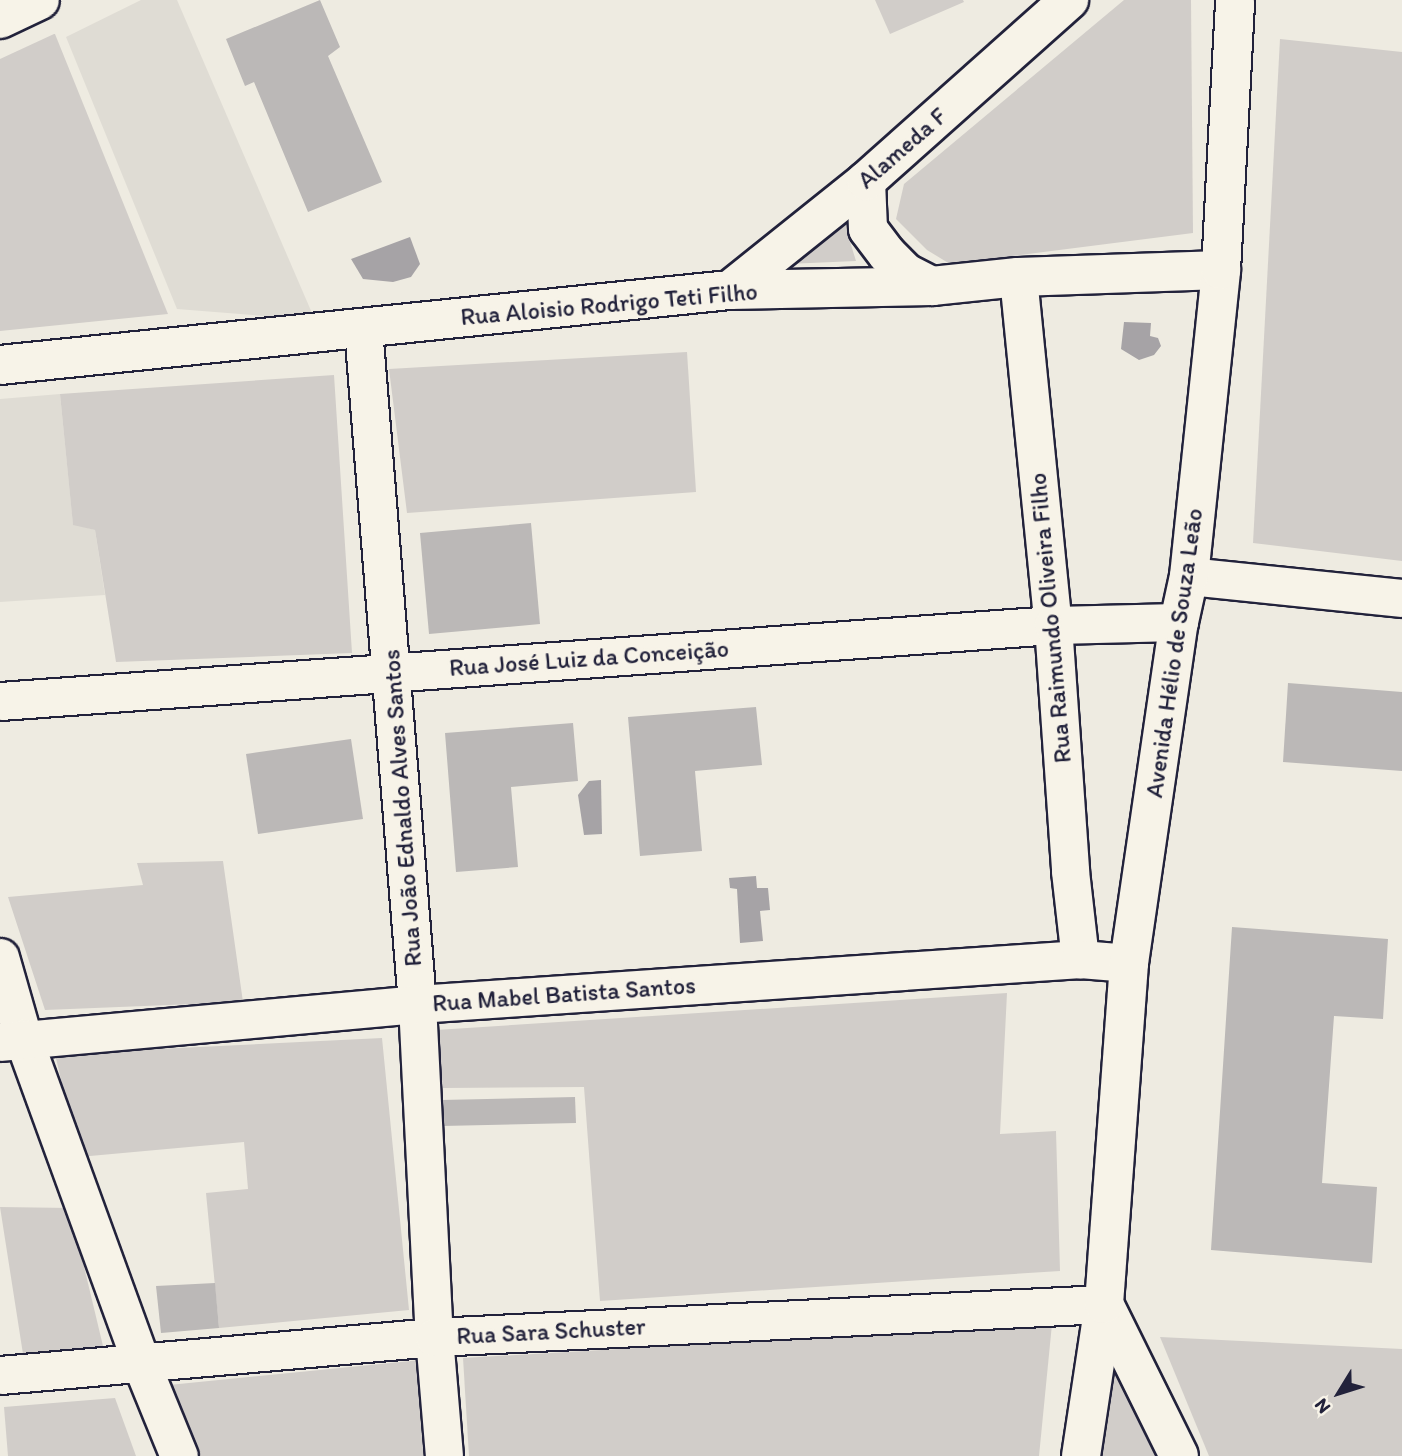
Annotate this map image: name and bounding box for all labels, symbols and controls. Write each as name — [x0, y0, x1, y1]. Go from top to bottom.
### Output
street label: Alameda F — [852, 102, 952, 194]
street label: Rua Aloisio Rodrigo Teti Filho — [459, 277, 759, 331]
street label: Rua Raimundo Oliveira Filho — [1023, 472, 1077, 764]
street label: Avenida Hélio de Souza Leão — [1139, 506, 1209, 800]
street label: Rua José Luiz da Conceição — [448, 634, 730, 682]
street label: Rua João Ednaldo Alves Santos — [376, 647, 428, 969]
street label: Rua Mabel Batista Santos — [431, 970, 697, 1018]
street label: Rua Sara Schuster — [456, 1312, 646, 1350]
north arrow — [1304, 1358, 1374, 1428]
text: N — [1309, 1394, 1335, 1418]

